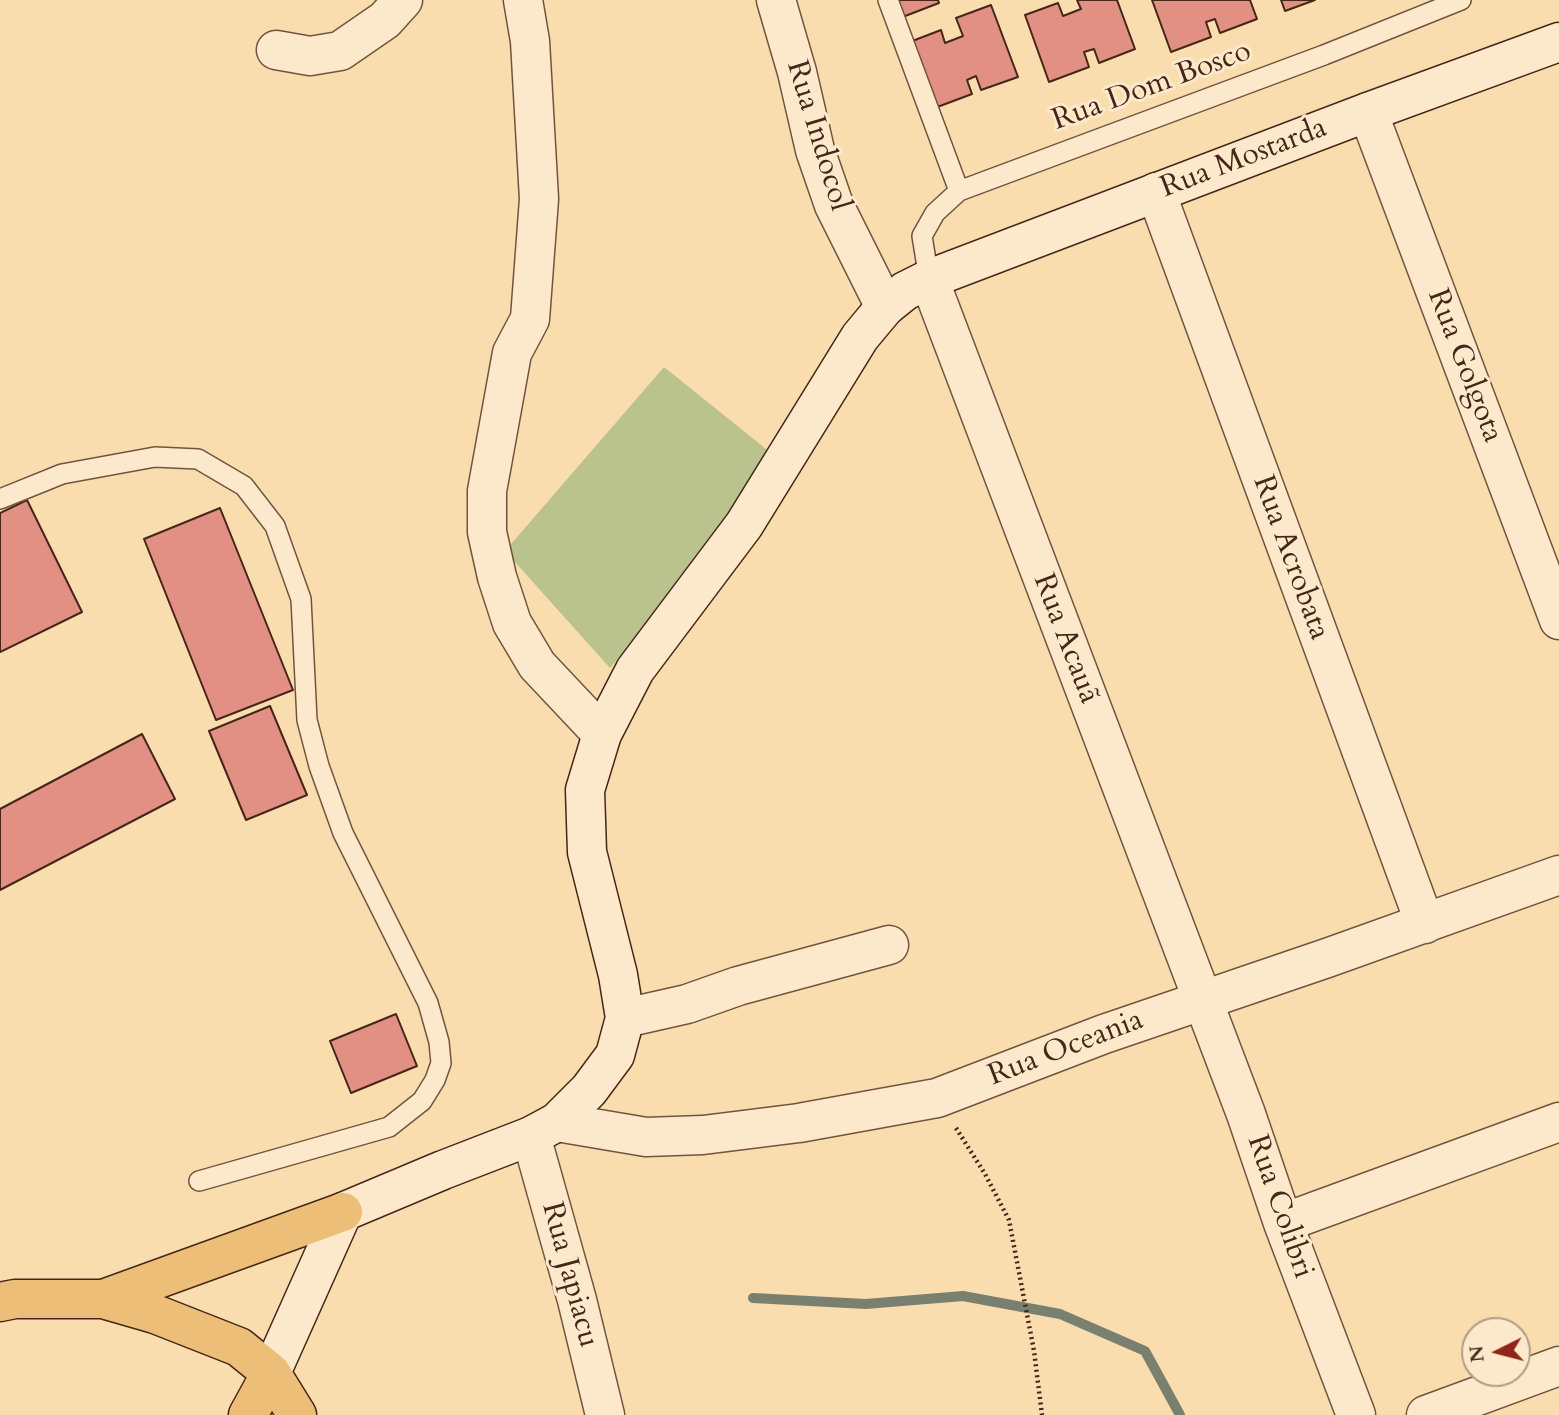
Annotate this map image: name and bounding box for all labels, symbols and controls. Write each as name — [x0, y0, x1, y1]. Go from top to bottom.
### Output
street label: Rua Dom Bosco — [1048, 34, 1256, 140]
street label: Rua Indocol — [777, 56, 857, 216]
street label: Rua Mostarda — [1156, 111, 1332, 207]
street label: Rua Golgota — [1418, 284, 1510, 448]
street label: Rua Acrobata — [1244, 471, 1336, 645]
street label: Rua Acauã — [1024, 569, 1106, 709]
street label: Rua Oceania — [983, 1003, 1149, 1095]
street label: Rua Colibri — [1238, 1131, 1320, 1283]
street label: Rua Japiacu — [532, 1198, 606, 1352]
north arrow — [1461, 1317, 1531, 1387]
text: N — [1463, 1344, 1491, 1364]

